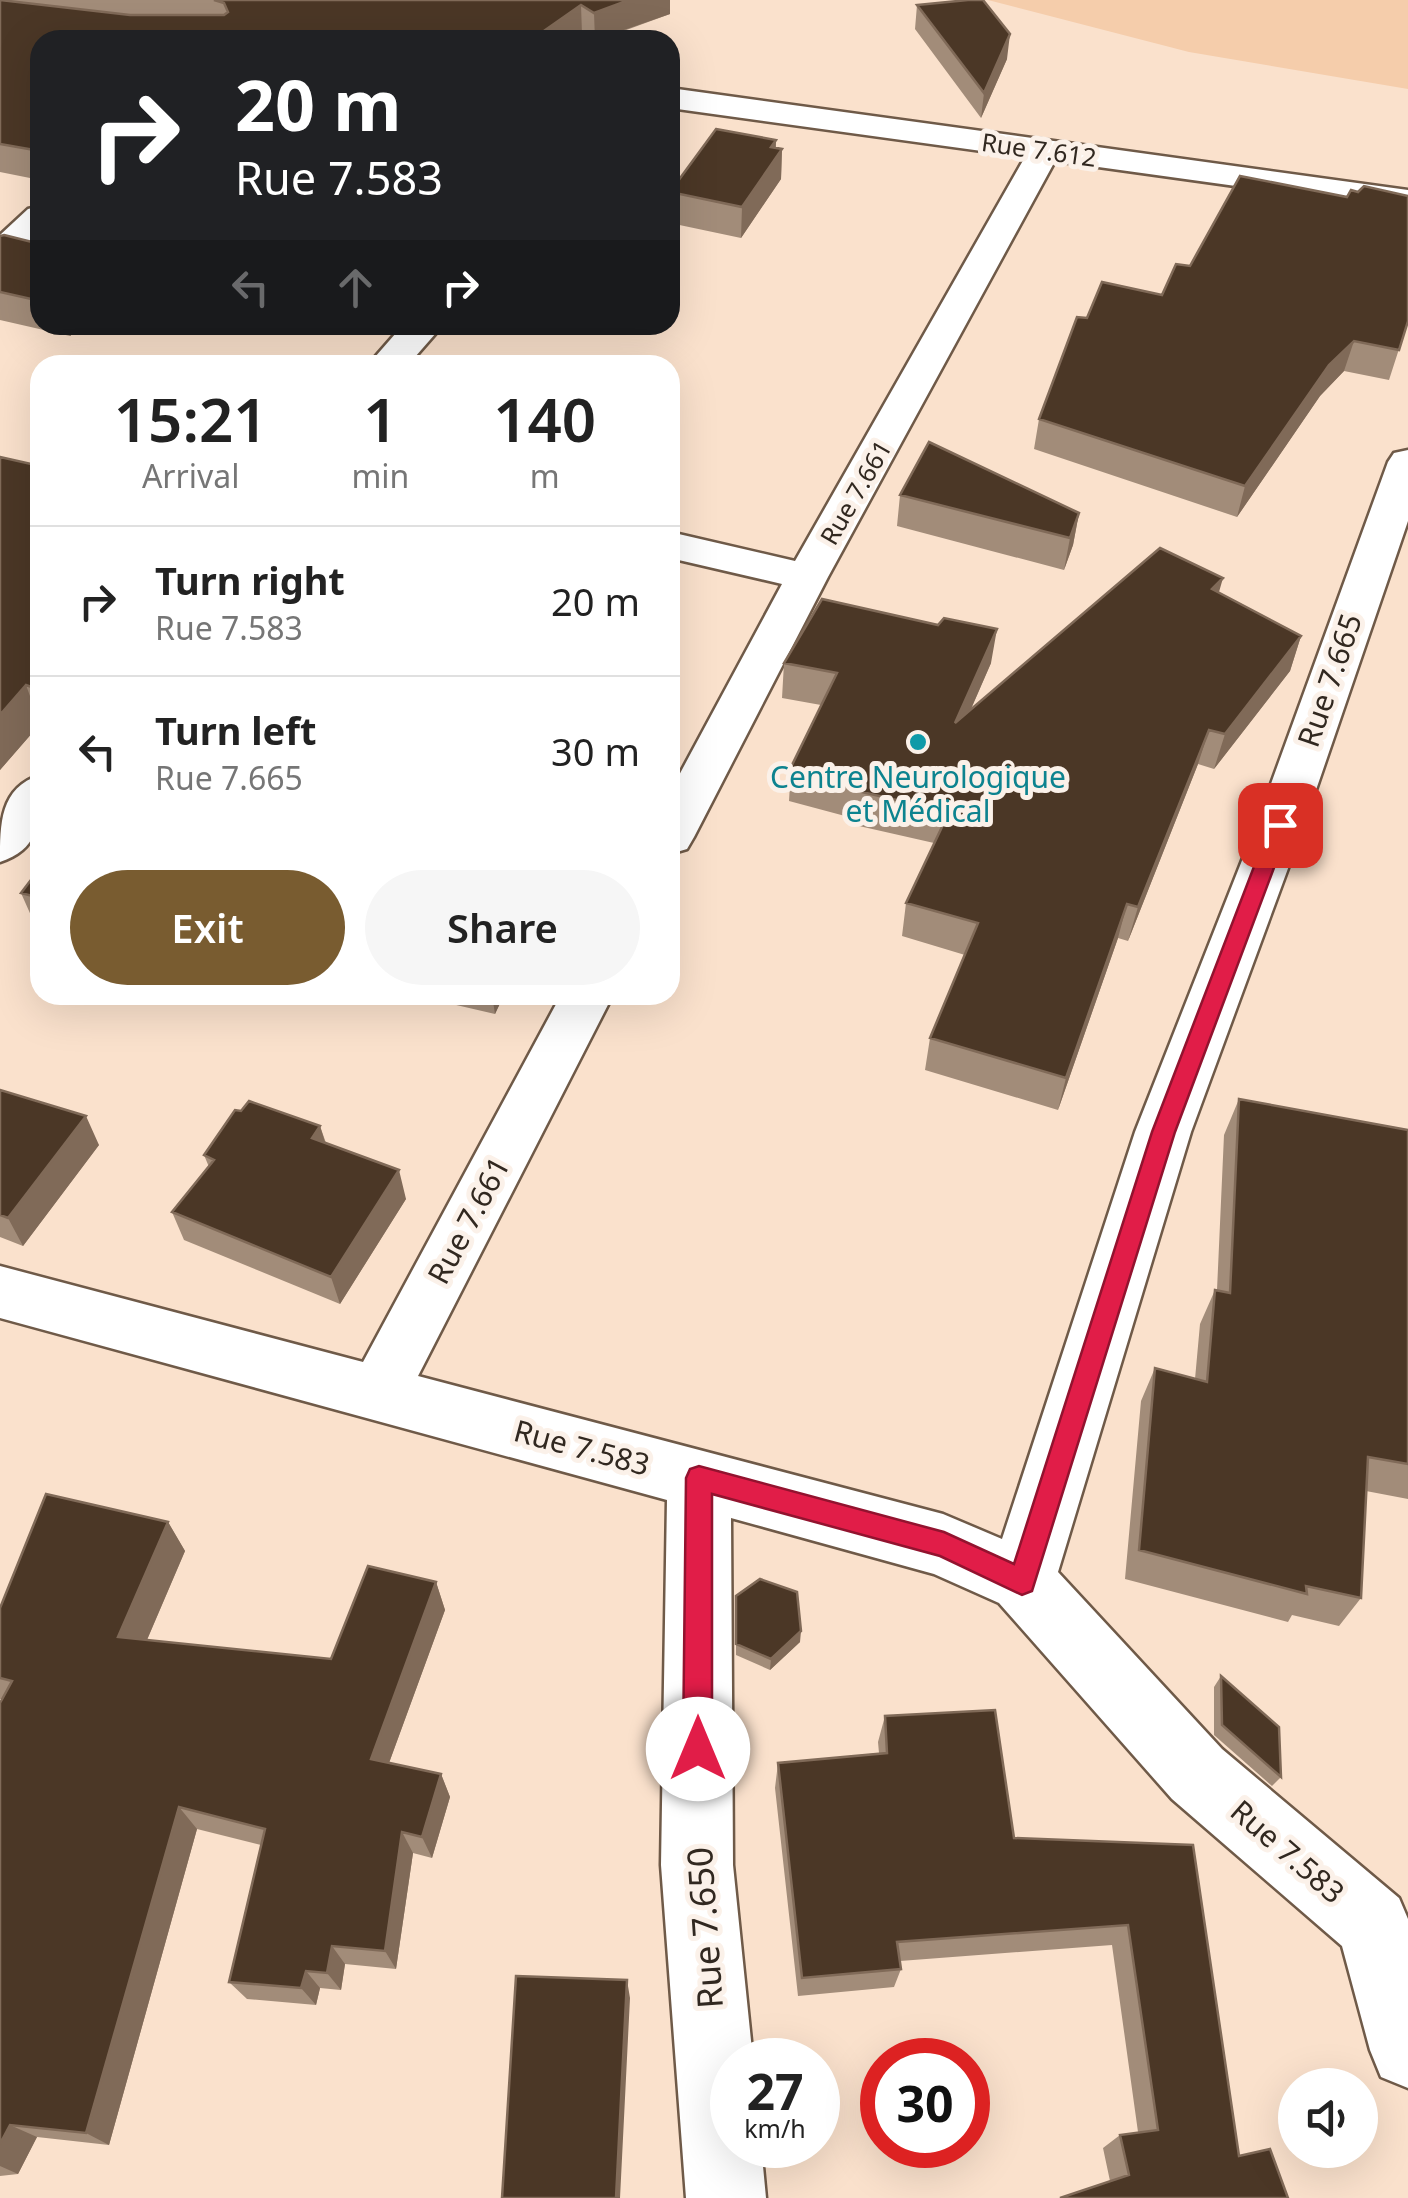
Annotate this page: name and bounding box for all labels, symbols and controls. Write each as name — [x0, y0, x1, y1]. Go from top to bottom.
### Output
text: 20 m — [235, 56, 402, 152]
icon: right — [70, 70, 200, 200]
street label: Rue 7.612 — [979, 124, 1099, 174]
text: Rue 7.583 — [235, 147, 443, 208]
icon: left — [223, 260, 278, 315]
icon: ahead — [328, 260, 383, 315]
icon: right — [433, 260, 488, 315]
text: 15:21 — [114, 378, 268, 460]
text: 1 — [363, 378, 398, 460]
text: 140 — [493, 378, 596, 460]
street label: Rue 7.661 — [811, 433, 899, 551]
text: Arrival — [142, 454, 240, 497]
text: min — [351, 454, 409, 497]
text: m — [530, 454, 560, 497]
text: Turn right — [155, 554, 345, 606]
icon: right — [70, 574, 125, 629]
text: 20 m — [551, 575, 640, 627]
text: Rue 7.583 — [155, 606, 303, 649]
street label: Rue 7.665 — [1287, 608, 1371, 752]
text: Turn left — [155, 704, 317, 756]
icon: left — [70, 724, 125, 779]
text: 30 m — [551, 725, 640, 777]
marker: Centre Neurologique et Médical — [907, 731, 929, 753]
text: Rue 7.665 — [155, 756, 303, 799]
place label: Centre Neurologique et Médical — [770, 756, 1066, 831]
pin — [1238, 783, 1323, 868]
icon: arrive — [1253, 798, 1308, 853]
button: Exit — [70, 870, 345, 985]
button: Share — [365, 870, 640, 985]
street label: Rue 7.661 — [417, 1149, 519, 1291]
street label: Rue 7.583 — [510, 1409, 654, 1485]
position arrow — [646, 1697, 750, 1801]
street label: Rue 7.583 — [1222, 1790, 1354, 1912]
street label: Rue 7.650 — [675, 1846, 733, 2010]
speed limit sign: 30 — [860, 2038, 990, 2168]
text: 27 — [746, 2057, 804, 2125]
map controls — [1278, 2068, 1378, 2168]
button: sound — [1278, 2068, 1378, 2168]
text: km/h — [744, 2111, 806, 2145]

